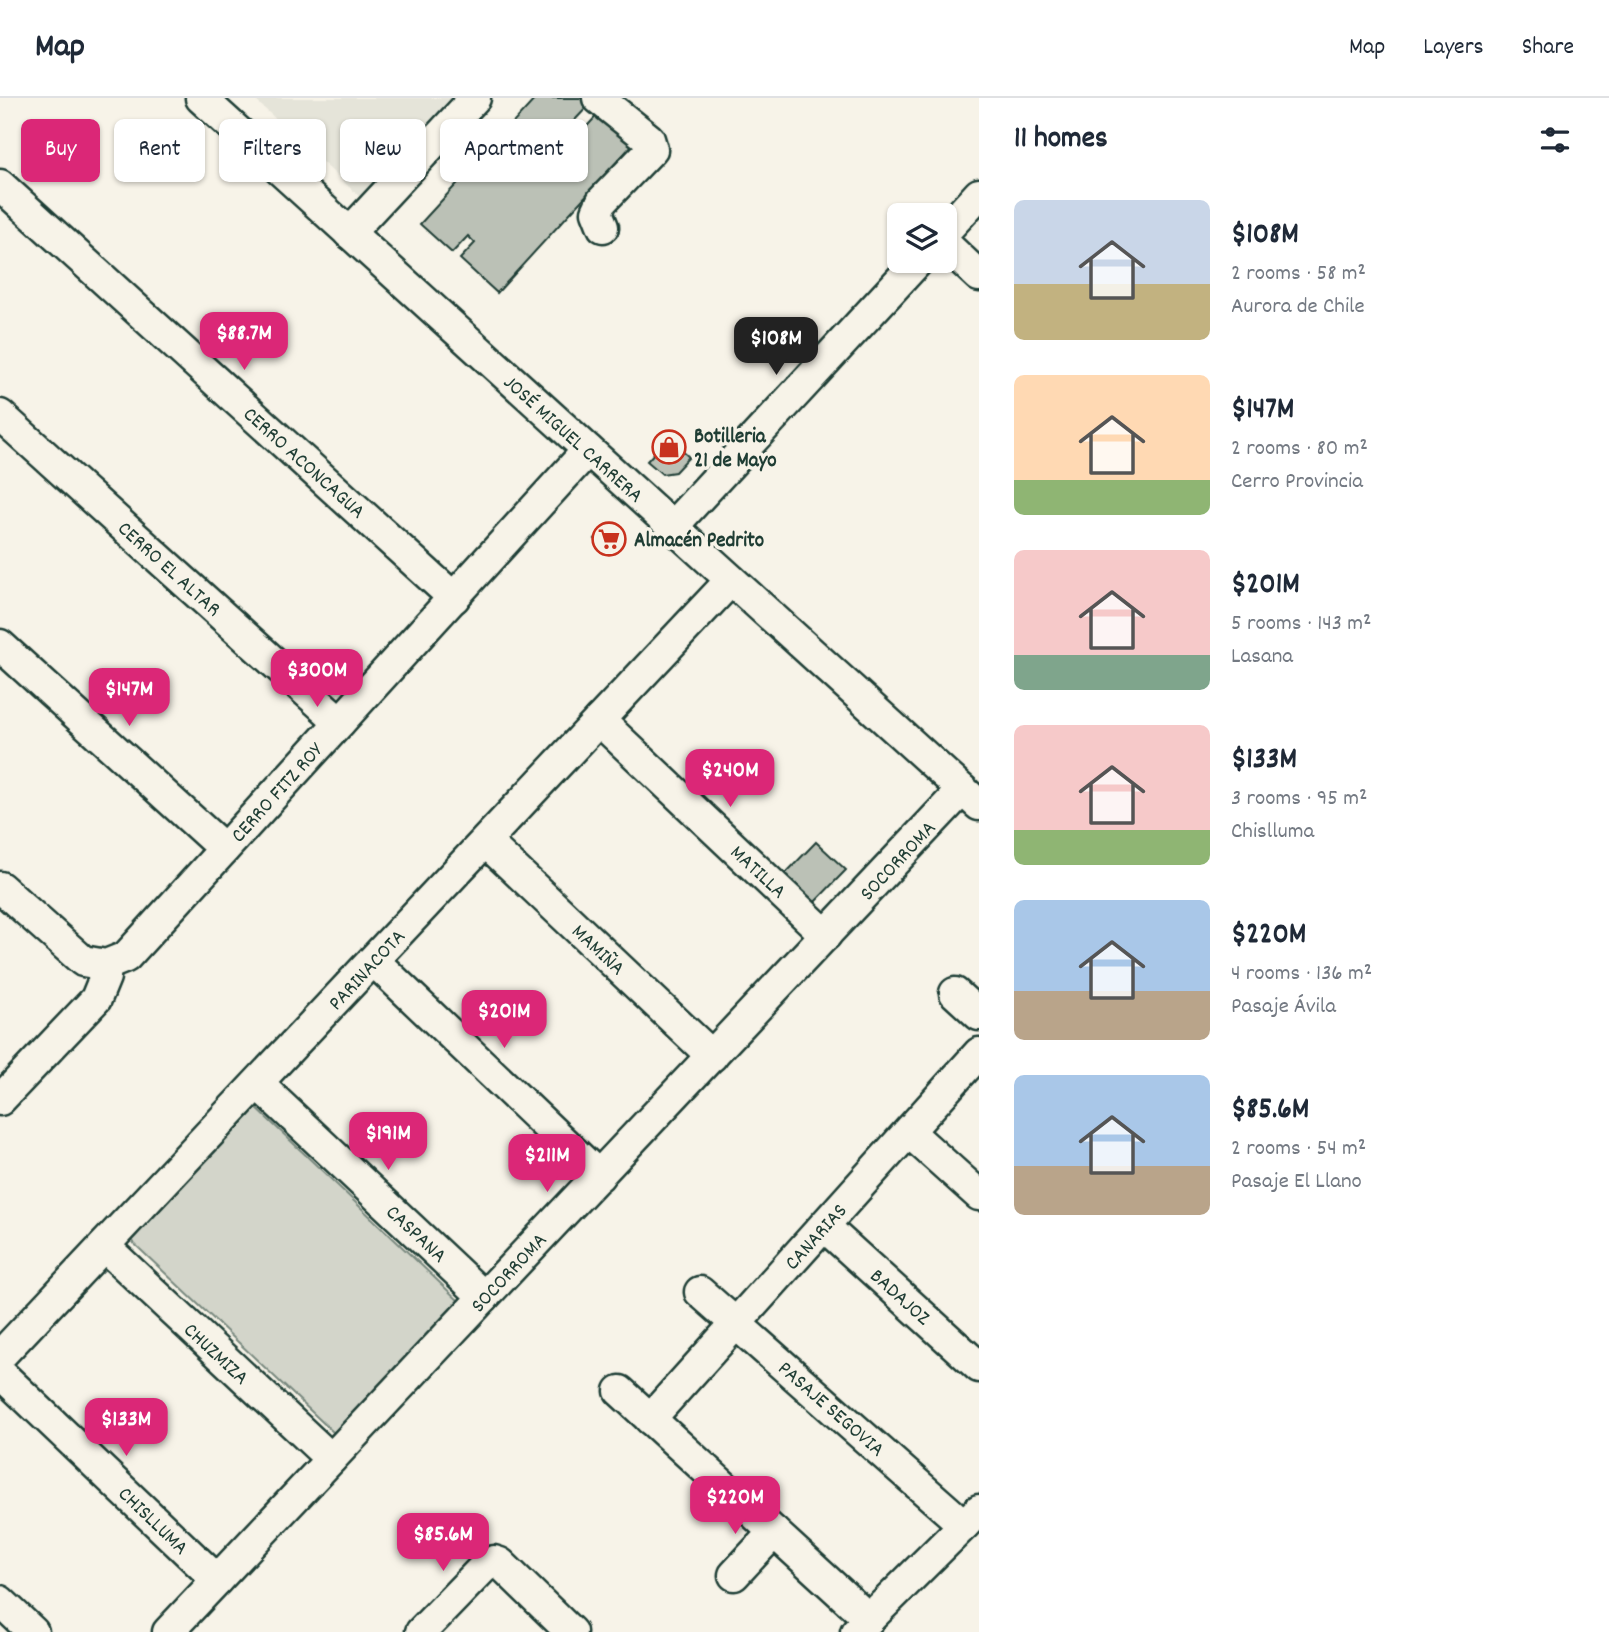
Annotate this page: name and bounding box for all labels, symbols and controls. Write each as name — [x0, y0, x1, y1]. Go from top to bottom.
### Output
text: Map — [35, 25, 85, 72]
text: Map — [1349, 31, 1385, 65]
text: Layers — [1423, 31, 1484, 65]
text: Share — [1522, 31, 1574, 65]
chip: Buy — [21, 119, 100, 182]
chip: Rent — [114, 119, 205, 182]
chip: Filters — [219, 119, 326, 182]
chip: New — [340, 119, 426, 182]
chip: Apartment — [440, 119, 588, 182]
text: 11 homes — [1014, 119, 1108, 162]
icon: filters — [1536, 121, 1574, 159]
map controls — [887, 203, 957, 273]
button: layers — [887, 203, 957, 273]
text: $108M — [1231, 215, 1299, 258]
icon: home — [1070, 228, 1154, 312]
text: 2 rooms · 58 m² — [1231, 258, 1366, 291]
text: Aurora de Chile — [1231, 291, 1365, 324]
pin: $88.7M — [187, 313, 301, 372]
pin: $108M — [727, 317, 825, 377]
text: $88.7M — [216, 318, 272, 351]
text: $108M — [750, 323, 802, 356]
street label: JOSÉ MIGUEL CARRERA — [495, 369, 649, 511]
text: $147M — [1231, 390, 1294, 433]
street label: CERRO ACONCAGUA — [235, 401, 371, 527]
icon: home — [1070, 403, 1154, 487]
place label: Botilleria 21 de Mayo — [694, 423, 777, 477]
shop icon: Botilleria 21 de Mayo — [650, 428, 688, 466]
text: 2 rooms · 80 m² — [1231, 433, 1368, 466]
text: Cerro Provincia — [1231, 466, 1363, 499]
street label: CERRO EL ALTAR — [110, 515, 226, 625]
supermarket icon: Almacén Pedrito — [590, 520, 628, 558]
place label: Almacén Pedrito — [634, 527, 764, 557]
text: $201M — [1231, 565, 1300, 608]
icon: home — [1070, 578, 1154, 662]
text: 5 rooms · 143 m² — [1231, 608, 1371, 641]
text: Lasana — [1231, 641, 1293, 674]
pin: $300M — [268, 650, 366, 709]
text: $300M — [287, 655, 347, 688]
pin: $147M — [80, 668, 178, 728]
text: $147M — [105, 674, 153, 707]
street label: CERRO FITZ ROY — [225, 736, 332, 851]
text: $133M — [1231, 740, 1297, 783]
pin: $240M — [681, 750, 779, 809]
icon: home — [1070, 753, 1154, 837]
text: $240M — [701, 755, 759, 788]
text: 3 rooms · 95 m² — [1231, 783, 1367, 816]
street label: SOCORROMA — [854, 815, 944, 909]
text: Chislluma — [1231, 816, 1314, 849]
street label: MATILLA — [722, 839, 792, 907]
text: $220M — [1231, 915, 1306, 958]
street label: MAMIÑA — [563, 918, 631, 984]
street label: PARINACOTA — [322, 924, 414, 1019]
icon: home — [1070, 928, 1154, 1012]
text: 4 rooms · 136 m² — [1231, 958, 1372, 991]
pin: $201M — [455, 990, 553, 1050]
text: Pasaje Ávila — [1231, 991, 1336, 1024]
text: $201M — [478, 996, 530, 1029]
text: $85.6M — [1231, 1090, 1309, 1133]
icon: home — [1070, 1103, 1154, 1187]
pin: $191M — [339, 1112, 437, 1172]
text: $191M — [365, 1118, 411, 1151]
text: 2 rooms · 54 m² — [1231, 1133, 1366, 1166]
pin: $211M — [498, 1134, 596, 1194]
text: $211M — [524, 1140, 570, 1173]
text: Pasaje El Llano — [1231, 1166, 1362, 1199]
street label: CANARIAS — [779, 1198, 856, 1278]
street label: CASPANA — [378, 1199, 452, 1271]
street label: SOCORROMA — [465, 1227, 555, 1321]
street label: BADAJOZ — [862, 1263, 937, 1334]
street label: CHUZMIZA — [175, 1317, 254, 1393]
street label: PASAJE SEGOVIA — [770, 1355, 890, 1465]
pin: $133M — [77, 1398, 175, 1458]
text: $133M — [101, 1404, 151, 1437]
pin: $220M — [686, 1476, 784, 1536]
street label: CHISLLUMA — [110, 1481, 194, 1564]
text: $220M — [706, 1482, 764, 1515]
pin: $85.6M — [386, 1514, 500, 1573]
text: $85.6M — [413, 1519, 473, 1552]

